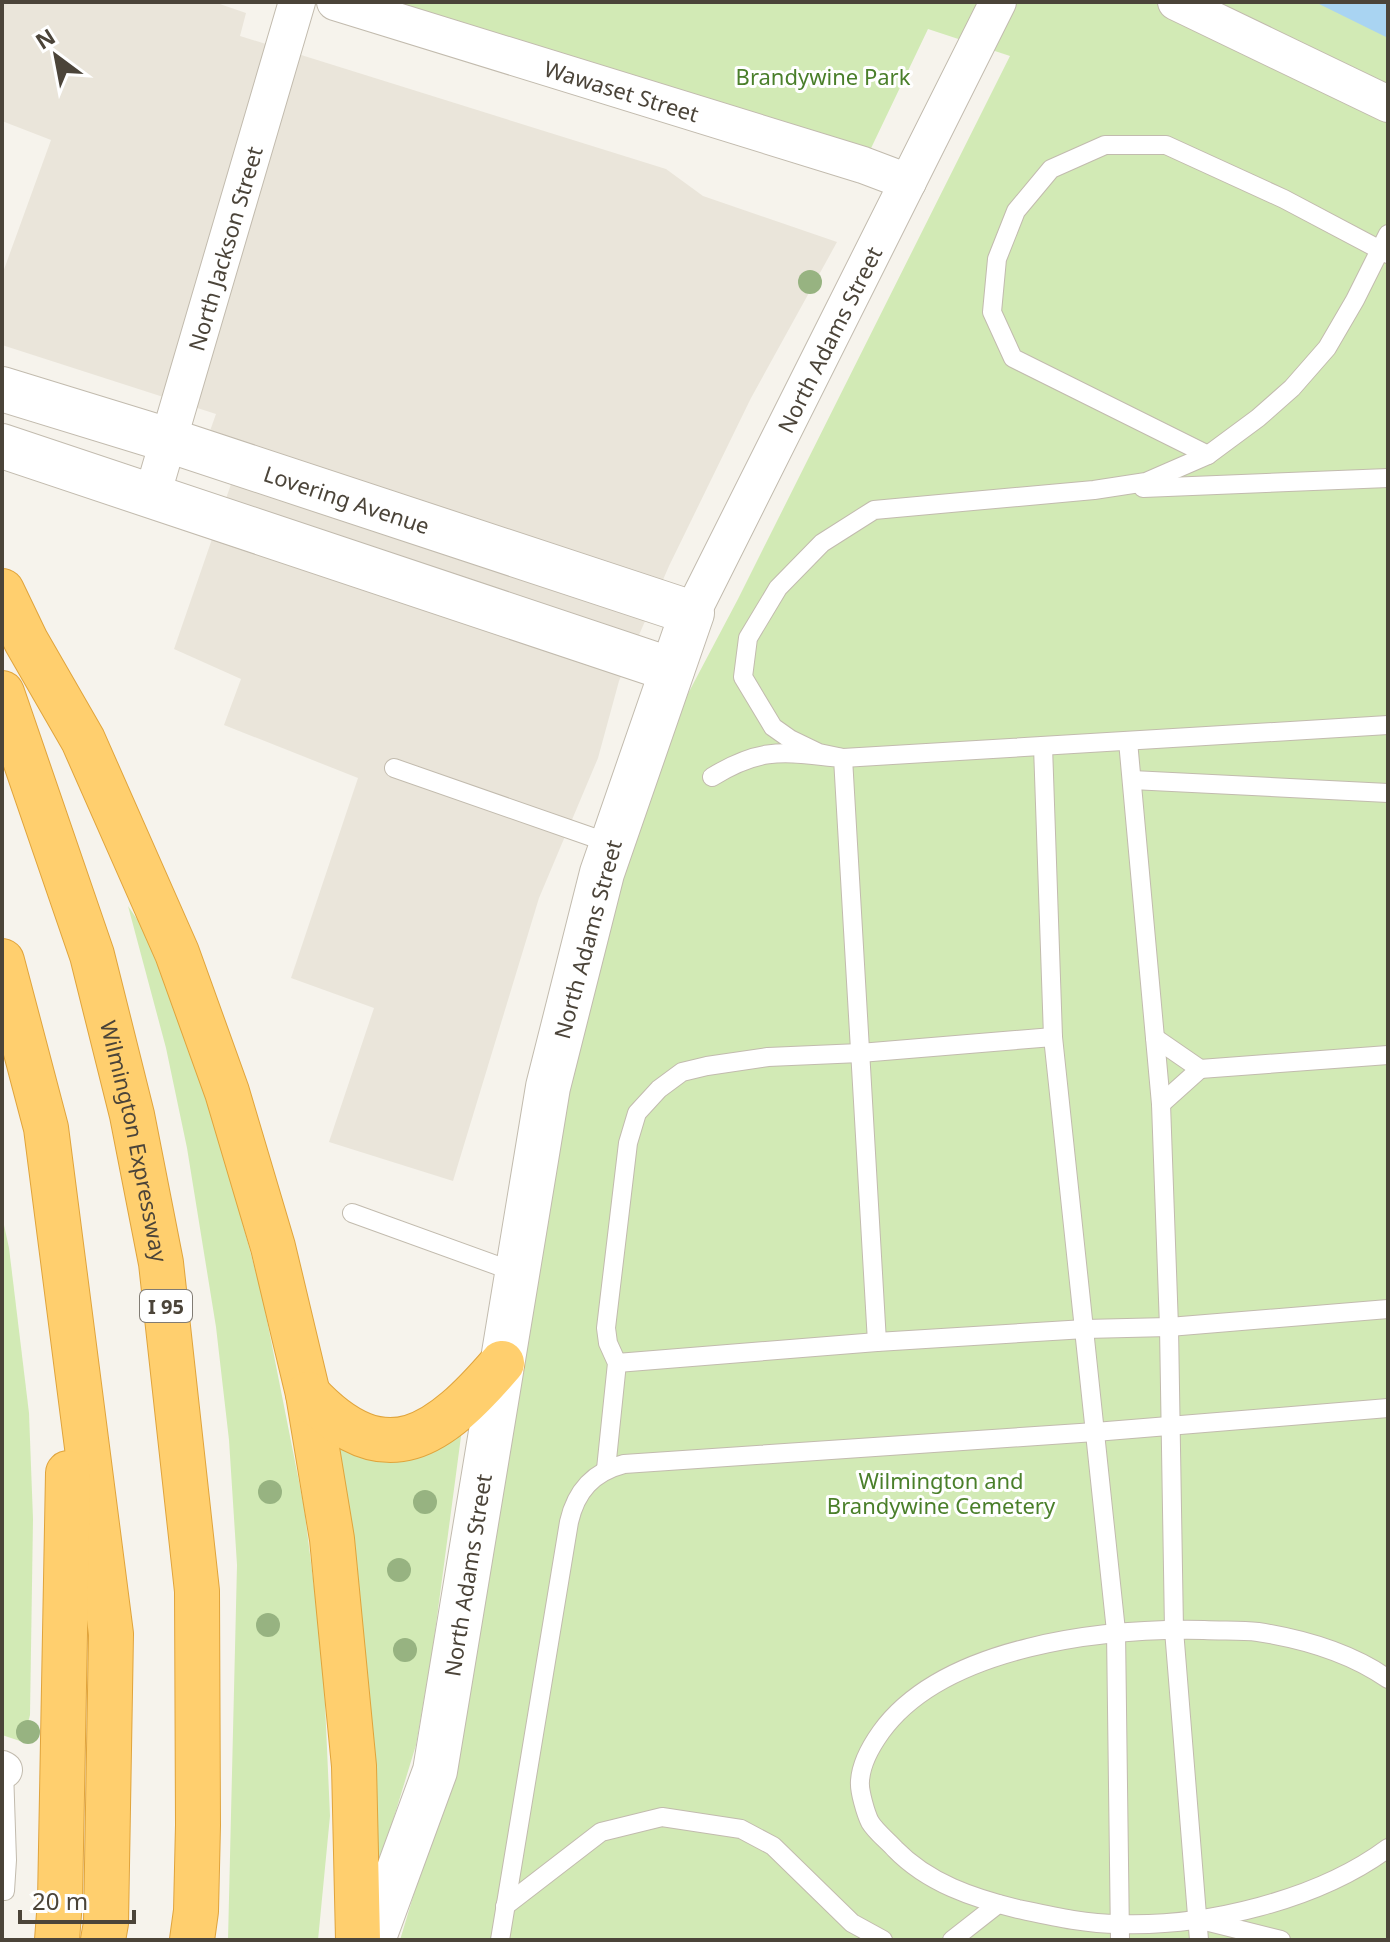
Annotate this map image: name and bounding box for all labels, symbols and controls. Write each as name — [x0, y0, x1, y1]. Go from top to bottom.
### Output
north arrow — [16, 16, 96, 96]
text: N — [29, 21, 60, 56]
street label: Wawaset Street — [541, 53, 703, 128]
park label: Brandywine Park — [736, 61, 911, 91]
street label: North Jackson Street — [180, 143, 269, 354]
street label: North Adams Street — [770, 241, 888, 438]
street label: Lovering Avenue — [260, 458, 434, 540]
street label: North Adams Street — [546, 836, 628, 1042]
street label: Wilmington Expressway — [94, 1017, 176, 1265]
road number: I 95 — [140, 1290, 192, 1322]
park label: Wilmington and Brandywine Cemetery — [827, 1465, 1056, 1520]
street label: North Adams Street — [436, 1472, 498, 1678]
scale bar — [20, 1874, 134, 1924]
text: 20 m — [32, 1884, 88, 1917]

